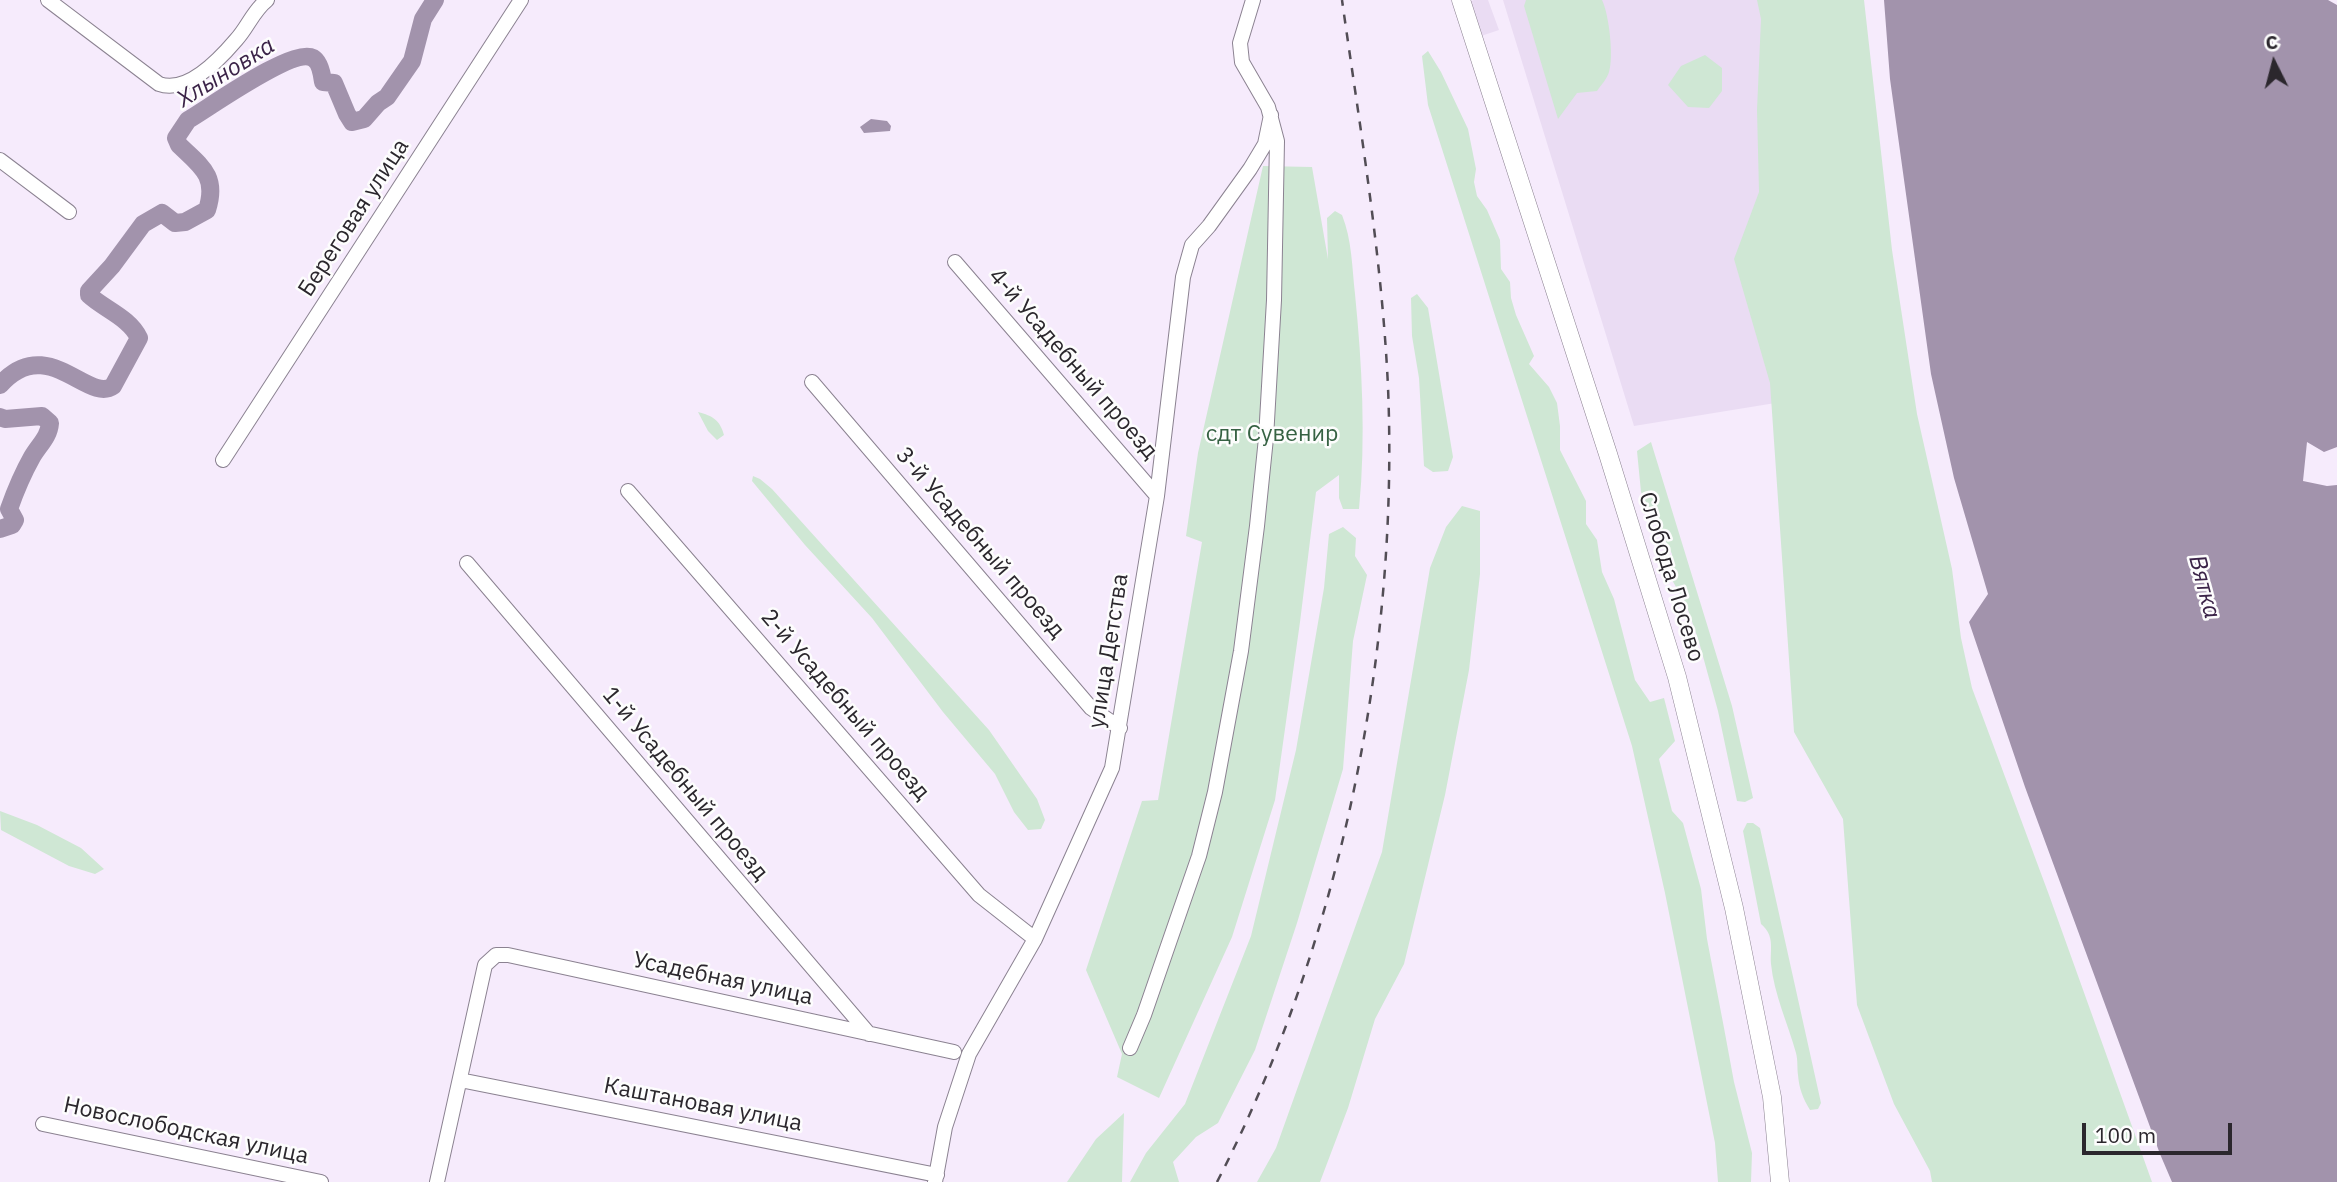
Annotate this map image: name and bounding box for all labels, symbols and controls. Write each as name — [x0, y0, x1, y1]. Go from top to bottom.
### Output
north arrow — [2239, 28, 2309, 98]
text: С — [2264, 30, 2279, 55]
water label: Хлыновка — [172, 32, 280, 114]
street label: Береговая улица — [293, 134, 415, 302]
street label: 4-й Усадебный проезд — [983, 263, 1163, 465]
park label: сдт Сувенир — [1206, 420, 1338, 448]
street label: 3-й Усадебный проезд — [890, 442, 1070, 644]
street label: Слобода Лосево — [1632, 489, 1710, 665]
water label: Вятка — [2182, 552, 2226, 622]
street label: улица Детства — [1083, 572, 1135, 730]
street label: 2-й Усадебный проезд — [755, 604, 935, 806]
street label: 1-й Усадебный проезд — [596, 682, 774, 886]
street label: Усадебная улица — [631, 946, 815, 1012]
street label: Каштановая улица — [602, 1072, 804, 1138]
street label: Новослободская улица — [61, 1092, 311, 1170]
scale bar — [2085, 1108, 2236, 1152]
text: 100 m — [2095, 1121, 2156, 1149]

